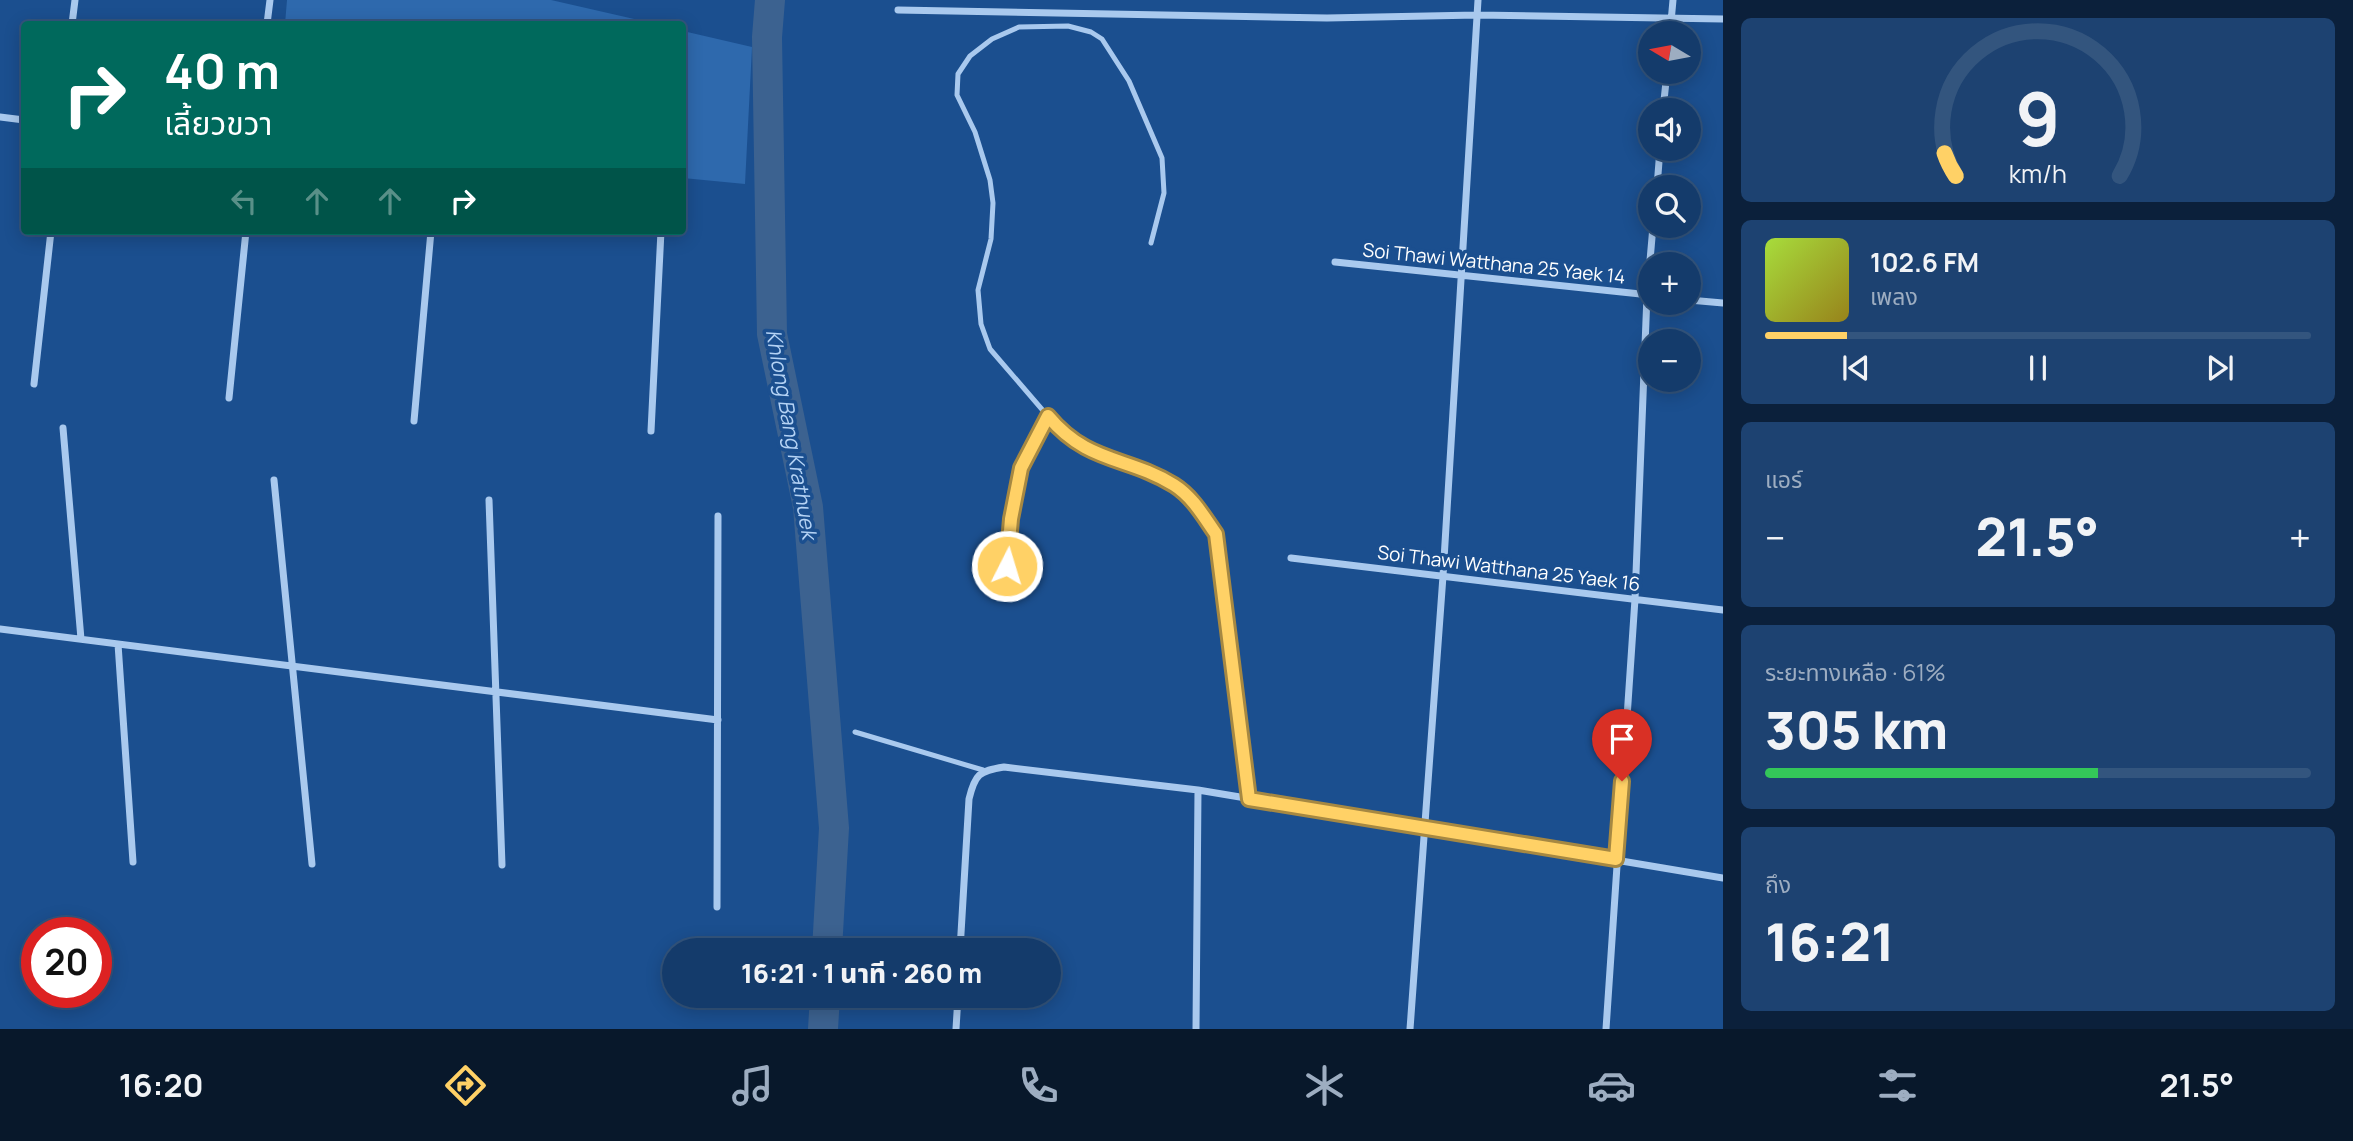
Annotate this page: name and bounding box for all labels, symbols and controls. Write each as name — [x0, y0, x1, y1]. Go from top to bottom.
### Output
north arrow — [1638, 21, 1701, 84]
map controls — [1638, 21, 1701, 392]
text: 40 m — [164, 37, 280, 104]
icon: right — [49, 49, 140, 140]
text: 9 — [2015, 68, 2061, 168]
button: sound — [1638, 98, 1701, 161]
text: เลี้ยวขวา — [164, 101, 272, 145]
text: km/h — [2009, 156, 2067, 191]
button: search — [1638, 175, 1701, 238]
icon: left — [225, 182, 263, 220]
icon: ahead — [298, 182, 336, 220]
icon: ahead — [371, 182, 409, 220]
icon: right — [444, 182, 482, 220]
street label: Soi Thawi Watthana 25 Yaek 14 — [1361, 236, 1627, 290]
text: 102.6 FM — [1870, 244, 1979, 280]
button: + — [1638, 252, 1701, 315]
text: เพลง — [1870, 280, 1918, 312]
water label: Khlong Bang Krathuek — [760, 327, 825, 544]
button: − — [1638, 329, 1701, 392]
icon: previous — [1837, 349, 1875, 387]
icon: pause — [2019, 349, 2057, 387]
icon: next — [2201, 349, 2239, 387]
text: แอร์ — [1765, 463, 1802, 495]
text: 21.5° — [1976, 501, 2099, 572]
text: − — [1765, 511, 1786, 563]
text: + — [2289, 511, 2311, 563]
position arrow — [970, 529, 1044, 603]
street label: Soi Thawi Watthana 25 Yaek 16 — [1376, 539, 1642, 597]
text: ระยะทางเหลือ · 61% — [1765, 656, 1946, 688]
text: 305 km — [1765, 694, 1948, 765]
pin — [1592, 709, 1652, 781]
icon: arrive — [1603, 720, 1641, 758]
text: ถึง — [1765, 868, 1791, 900]
text: 16:21 — [1765, 906, 1895, 977]
speed limit sign: 20 — [21, 917, 112, 1008]
text: 16:21 · 1 นาที · 260 m — [741, 955, 982, 991]
icon: directions — [441, 1061, 490, 1110]
icon: music — [728, 1061, 777, 1110]
icon: phone — [1014, 1061, 1063, 1110]
icon: climate — [1300, 1061, 1349, 1110]
icon: car — [1587, 1061, 1636, 1110]
icon: filters — [1873, 1061, 1922, 1110]
text: 16:20 — [119, 1063, 204, 1107]
text: 21.5° — [2160, 1063, 2234, 1107]

